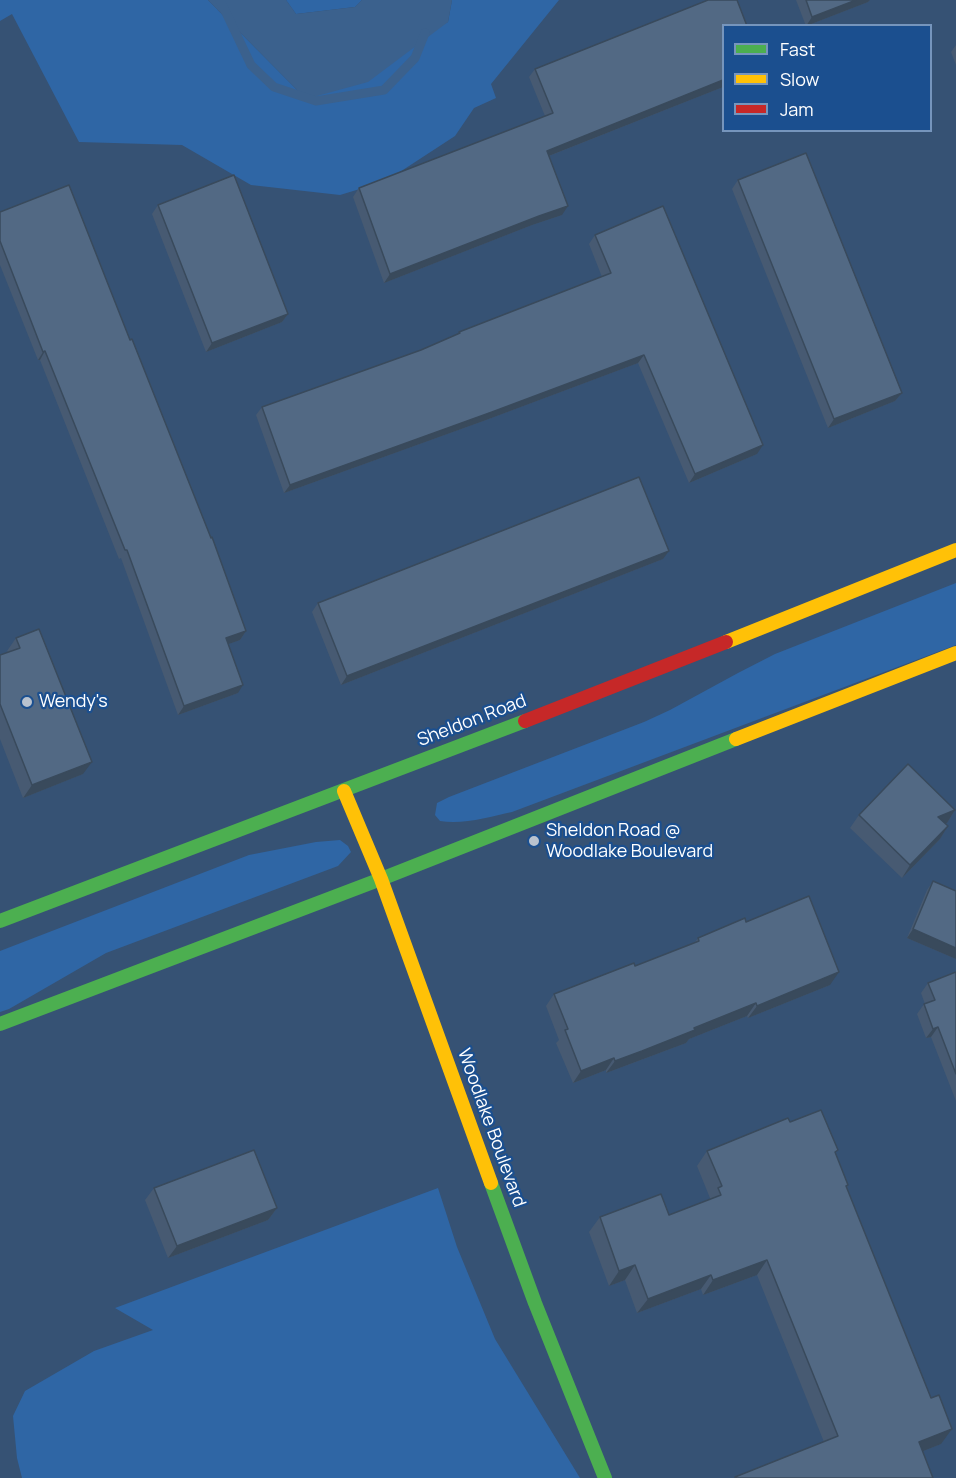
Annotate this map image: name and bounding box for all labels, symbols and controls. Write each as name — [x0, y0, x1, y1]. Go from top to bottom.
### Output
legend — [722, 24, 932, 132]
text: Fast — [780, 37, 815, 61]
text: Slow — [780, 67, 819, 91]
text: Jam — [780, 97, 814, 121]
street label: Sheldon Road — [415, 690, 529, 752]
place label: Wendy's — [39, 691, 108, 713]
marker: Wendy's — [20, 695, 34, 709]
place label: Sheldon Road @ Woodlake Boulevard — [546, 820, 713, 862]
marker: Sheldon Road @ Woodlake Boulevard — [527, 834, 541, 848]
street label: Woodlake Boulevard — [452, 1046, 530, 1210]

